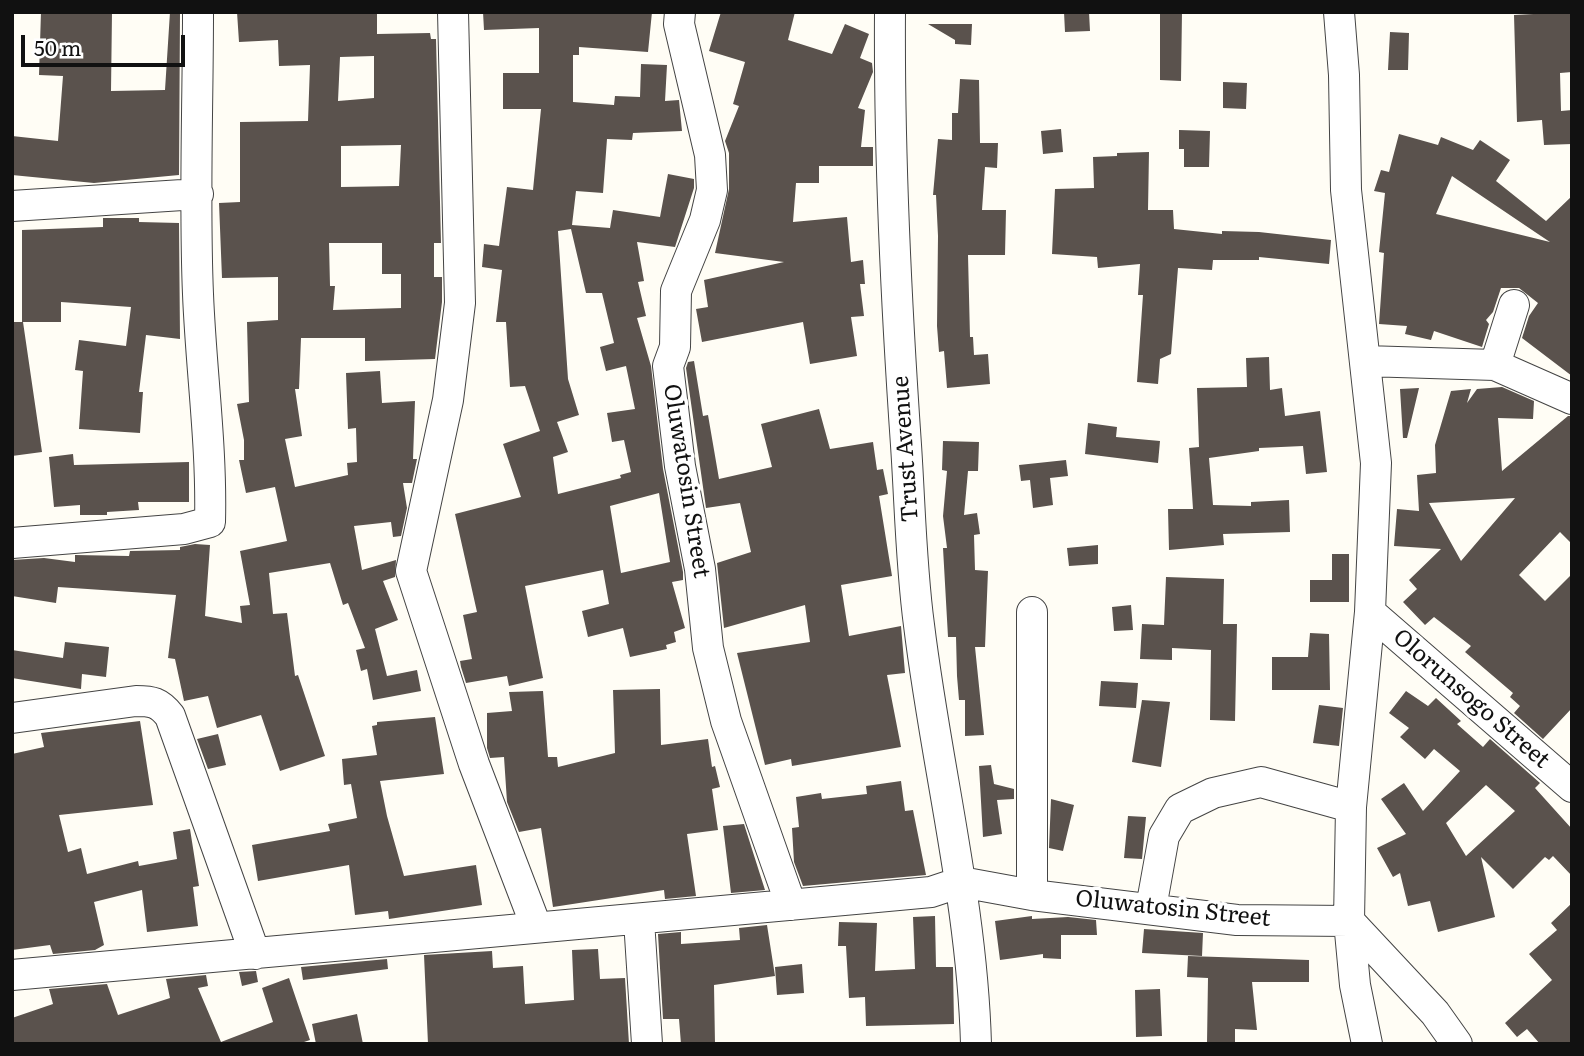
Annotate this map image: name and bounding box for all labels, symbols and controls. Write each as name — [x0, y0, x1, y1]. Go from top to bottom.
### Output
scale bar — [24, 21, 189, 65]
text: 50 m — [34, 31, 81, 62]
street label: Trust Avenue — [887, 375, 925, 523]
street label: Oluwatosin Street — [657, 382, 715, 580]
street label: Olorunsogo Street — [1387, 623, 1555, 775]
street label: Oluwatosin Street — [1074, 885, 1272, 933]

